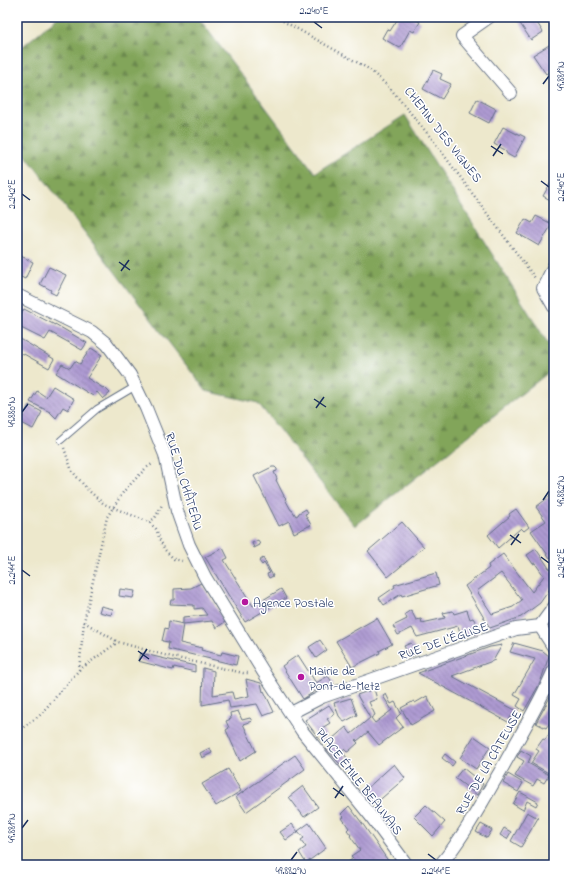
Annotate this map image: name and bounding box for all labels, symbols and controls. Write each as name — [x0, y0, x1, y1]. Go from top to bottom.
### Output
text: 2.240°E — [299, 4, 329, 19]
text: 49.881°N — [554, 61, 569, 91]
street label: CHEMIN DES VIGNES — [399, 83, 486, 187]
text: 2.240°E — [554, 172, 569, 202]
text: 2.242°E — [5, 179, 20, 209]
text: 49.880°N — [5, 397, 20, 427]
street label: RUE DU CHÂTEAU — [160, 430, 207, 533]
text: 49.882°N — [554, 475, 569, 507]
text: 2.242°E — [554, 548, 569, 578]
text: 2.244°E — [5, 556, 20, 584]
place label: Agence Postale — [253, 594, 334, 614]
marker: Agence Postale — [240, 597, 250, 607]
street label: RUE DE L'ÉGLISE — [396, 617, 491, 666]
place label: Mairie de Pont-de-Metz — [309, 662, 380, 696]
marker: Mairie de Pont-de-Metz — [296, 672, 306, 682]
street label: RUE DE LA CATEUSE — [452, 707, 527, 819]
street label: PLACE ÉMILE BEAUVAIS — [311, 724, 407, 839]
text: 49.881°N — [5, 813, 20, 843]
text: 49.882°N — [275, 864, 307, 879]
text: 2.244°E — [422, 864, 450, 879]

